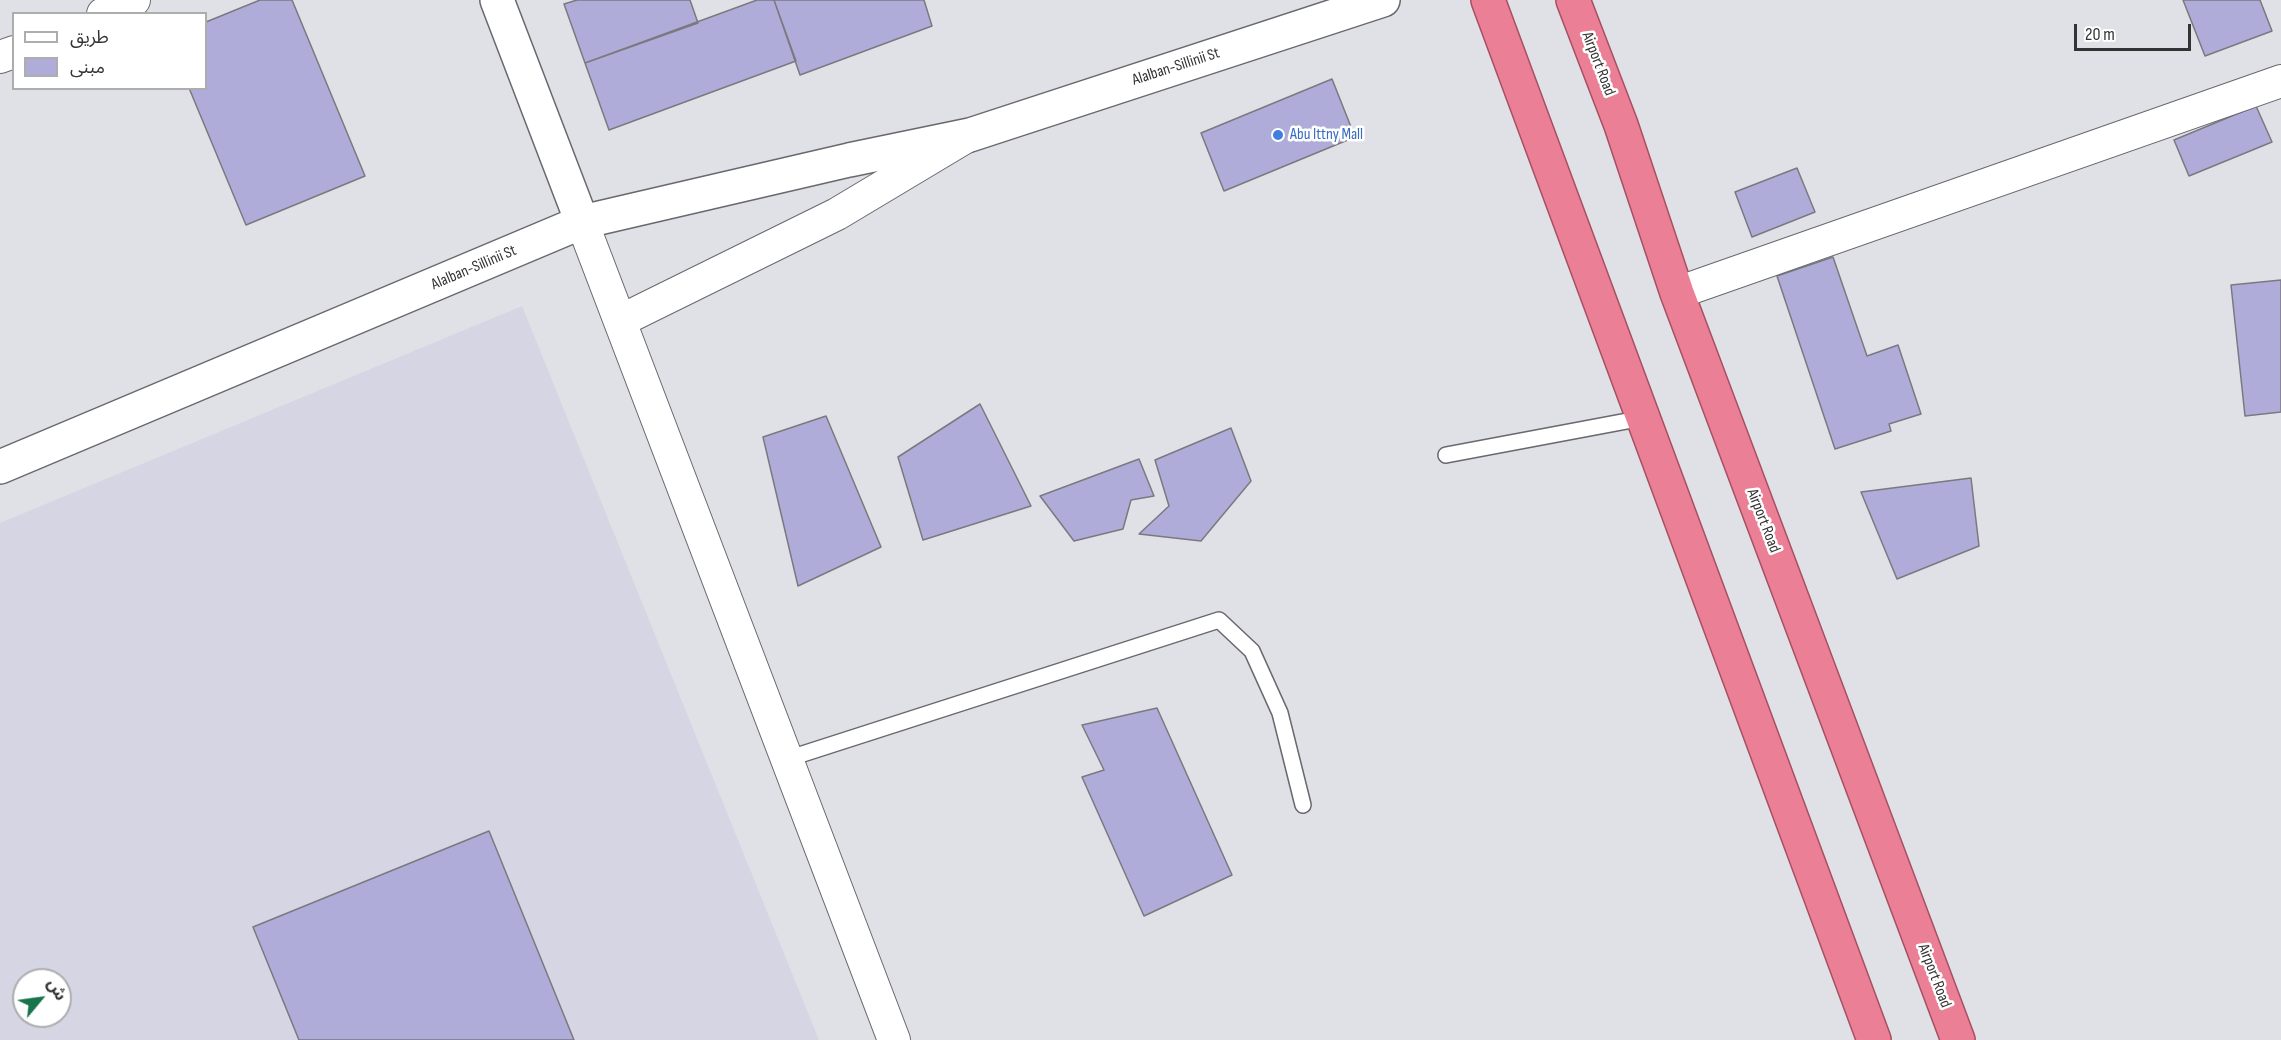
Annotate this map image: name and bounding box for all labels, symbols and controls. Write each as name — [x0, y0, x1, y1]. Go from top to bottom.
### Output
legend — [12, 12, 207, 90]
scale bar — [2077, 12, 2194, 50]
text: 20 m — [2085, 24, 2115, 45]
text: طريق — [70, 27, 109, 48]
street label: Airport Road — [1577, 29, 1619, 99]
street label: Alalban-Sillinii St — [1130, 44, 1222, 90]
text: مبنى — [70, 57, 105, 78]
place label: Abu Ittny Mall — [1290, 125, 1363, 145]
marker: Abu Ittny Mall — [1271, 128, 1285, 142]
street label: Alalban-Sillinii St — [428, 241, 520, 295]
street label: Airport Road — [1742, 486, 1784, 556]
street label: Airport Road — [1913, 941, 1955, 1011]
north arrow — [12, 968, 72, 1028]
text: ش — [43, 976, 70, 1004]

